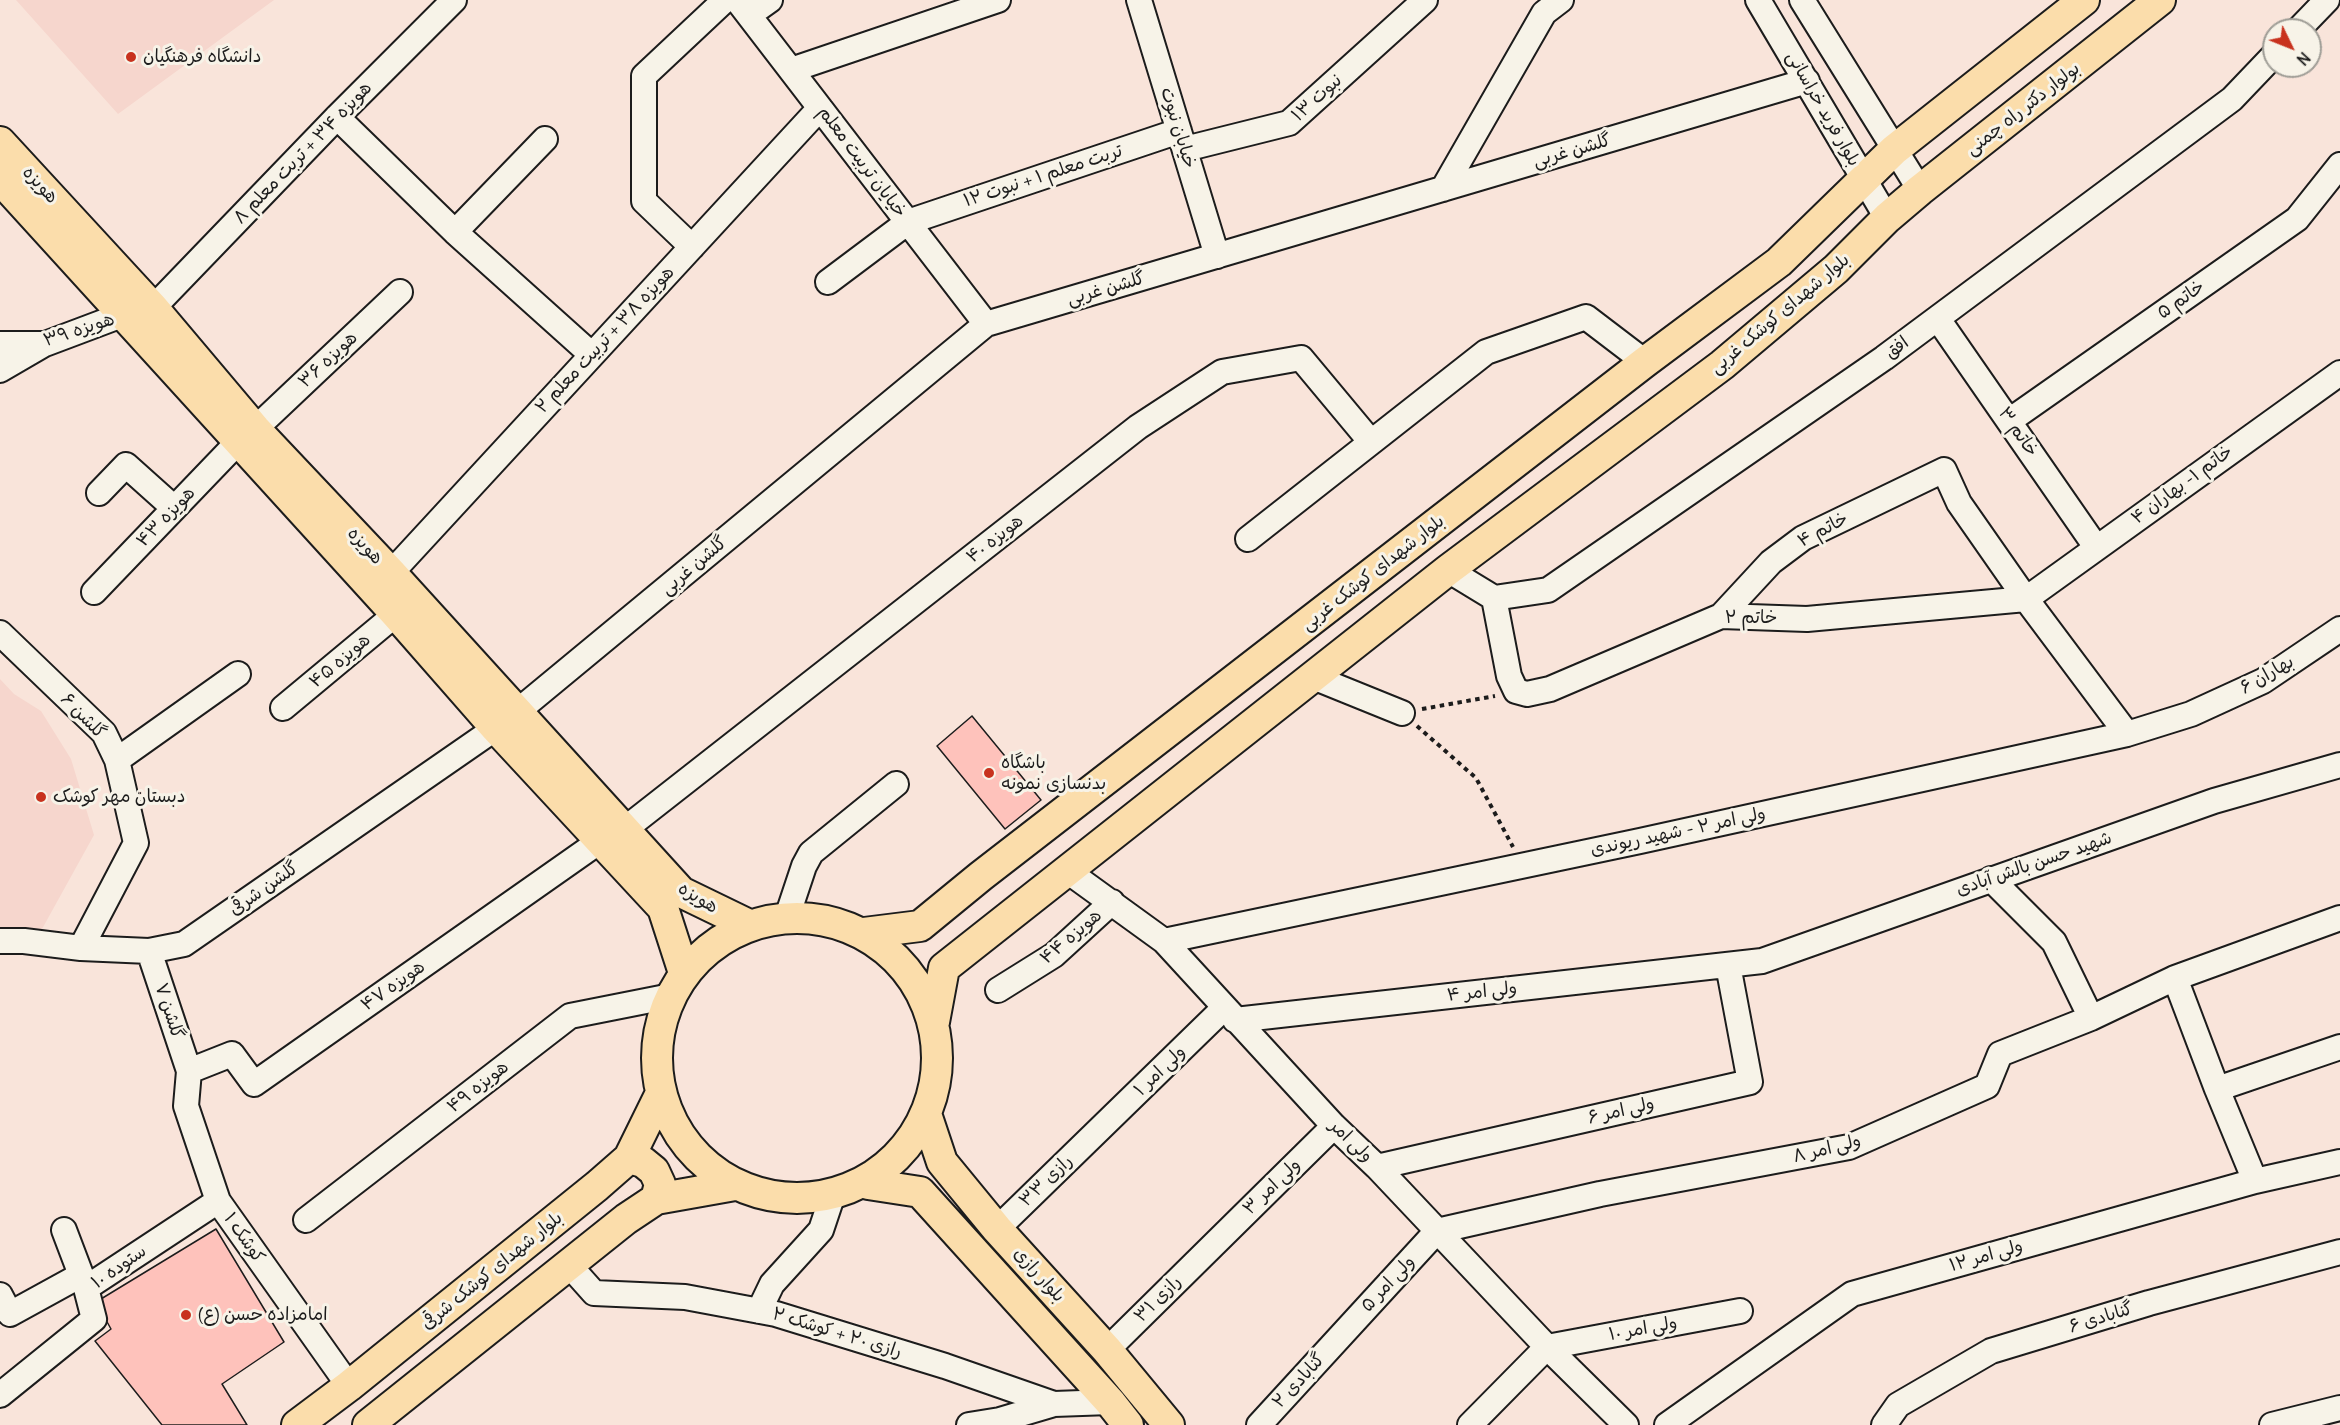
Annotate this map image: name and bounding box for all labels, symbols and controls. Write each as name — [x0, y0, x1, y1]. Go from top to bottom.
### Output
north arrow — [2262, 18, 2322, 78]
place label: دانشگاه فرهنگیان — [143, 46, 261, 68]
street label: بلوار فرید خراسانی — [1781, 48, 1865, 170]
text: N — [2293, 48, 2315, 70]
marker: دانشگاه فرهنگیان — [124, 50, 138, 64]
street label: بولوار دکتر راه چمنی — [1962, 58, 2084, 160]
street label: نبوت ۱۳ — [1287, 70, 1347, 126]
street label: هویزه ۳۴ + تربت معلم ۸ — [229, 77, 377, 229]
street label: خیابان نبوت — [1155, 85, 1201, 171]
street label: خیایان تربیت معلم — [813, 102, 911, 222]
street label: گلشن غربی — [1531, 130, 1613, 172]
street label: تربت معلم ۱ + نبوت ۱۲ — [961, 140, 1125, 212]
street label: هویزه — [17, 162, 63, 208]
street label: بلوار شهدای کوشک غربی — [1706, 249, 1854, 379]
street label: هویزه ۳۸ + تربیت معلم ۲ — [531, 262, 679, 418]
street label: گلشن غربی — [1065, 268, 1147, 310]
street label: خاتم ۵ — [2153, 276, 2209, 324]
street label: هویزه ۳۹ — [41, 308, 117, 352]
street label: هویزه ۳۶ — [294, 327, 362, 393]
street label: افق — [1881, 332, 1913, 364]
street label: خاتم ۳ — [1993, 403, 2043, 461]
street label: خاتم ۱- بهاران ۴ — [2127, 441, 2237, 529]
street label: هویزه ۴۳ — [132, 482, 200, 552]
street label: خاتم ۴ — [1794, 508, 1852, 552]
street label: هویزه ۴۰ — [962, 510, 1028, 568]
street label: بلوار شهدای کوشک غربی — [1297, 510, 1449, 636]
street label: هویزه — [342, 523, 388, 569]
street label: گلشن غربی — [656, 532, 732, 600]
street label: خاتم ۲ — [1725, 607, 1777, 629]
street label: هویزه ۴۵ — [305, 629, 375, 693]
street label: بهاران ۶ — [2236, 651, 2298, 699]
street label: گلشن ۶ — [56, 689, 110, 743]
place label: باشگاه بدنسازی نمونه — [1001, 752, 1106, 795]
marker: باشگاه بدنسازی نمونه — [982, 766, 996, 780]
place label: دبستان مهر کوشک — [53, 786, 186, 808]
marker: دبستان مهر کوشک — [34, 790, 48, 804]
street label: ولی امر ۲ - شهید ریوندی — [1588, 803, 1768, 861]
street label: شهید حسن بالش آبادی — [1953, 827, 2115, 901]
street label: گلشن شرقی — [225, 857, 303, 921]
street label: هویزه — [674, 878, 722, 918]
street label: هویزه ۴۴ — [1036, 905, 1106, 969]
street label: هویزه ۴۷ — [357, 956, 429, 1016]
street label: ولی امر ۴ — [1446, 978, 1518, 1006]
street label: گلشن ۷ — [150, 980, 188, 1042]
street label: ولی امر ۱ — [1130, 1041, 1190, 1101]
street label: هویزه ۴۹ — [443, 1056, 513, 1118]
street label: ولی امر ۶ — [1586, 1093, 1656, 1129]
street label: ولی امر — [1325, 1115, 1377, 1167]
street label: ولی امر ۸ — [1791, 1130, 1863, 1168]
street label: رازی ۳۳ — [1015, 1150, 1077, 1212]
street label: ولی امر ۳ — [1239, 1154, 1305, 1220]
street label: بلوار شهدای کوشک شرقی — [417, 1207, 567, 1335]
street label: کوشک ۱ — [219, 1209, 269, 1267]
street label: ولی امر ۱۲ — [1947, 1235, 2025, 1277]
street label: ستوده ۱۰ — [87, 1240, 151, 1294]
street label: بلوار رازی — [1009, 1243, 1069, 1307]
street label: ولی امر ۵ — [1356, 1251, 1420, 1317]
street label: رازی ۳۱ — [1130, 1271, 1186, 1327]
street label: گنابادی ۶ — [2066, 1298, 2136, 1338]
street label: رازی ۲۰ + کوشک ۲ — [770, 1303, 904, 1363]
place label: امامزاده حسن (ع) — [198, 1304, 328, 1326]
marker: امامزاده حسن (ع) — [179, 1308, 193, 1322]
street label: ولی امر ۱۰ — [1607, 1312, 1679, 1346]
street label: گنابادی ۲ — [1268, 1349, 1330, 1413]

